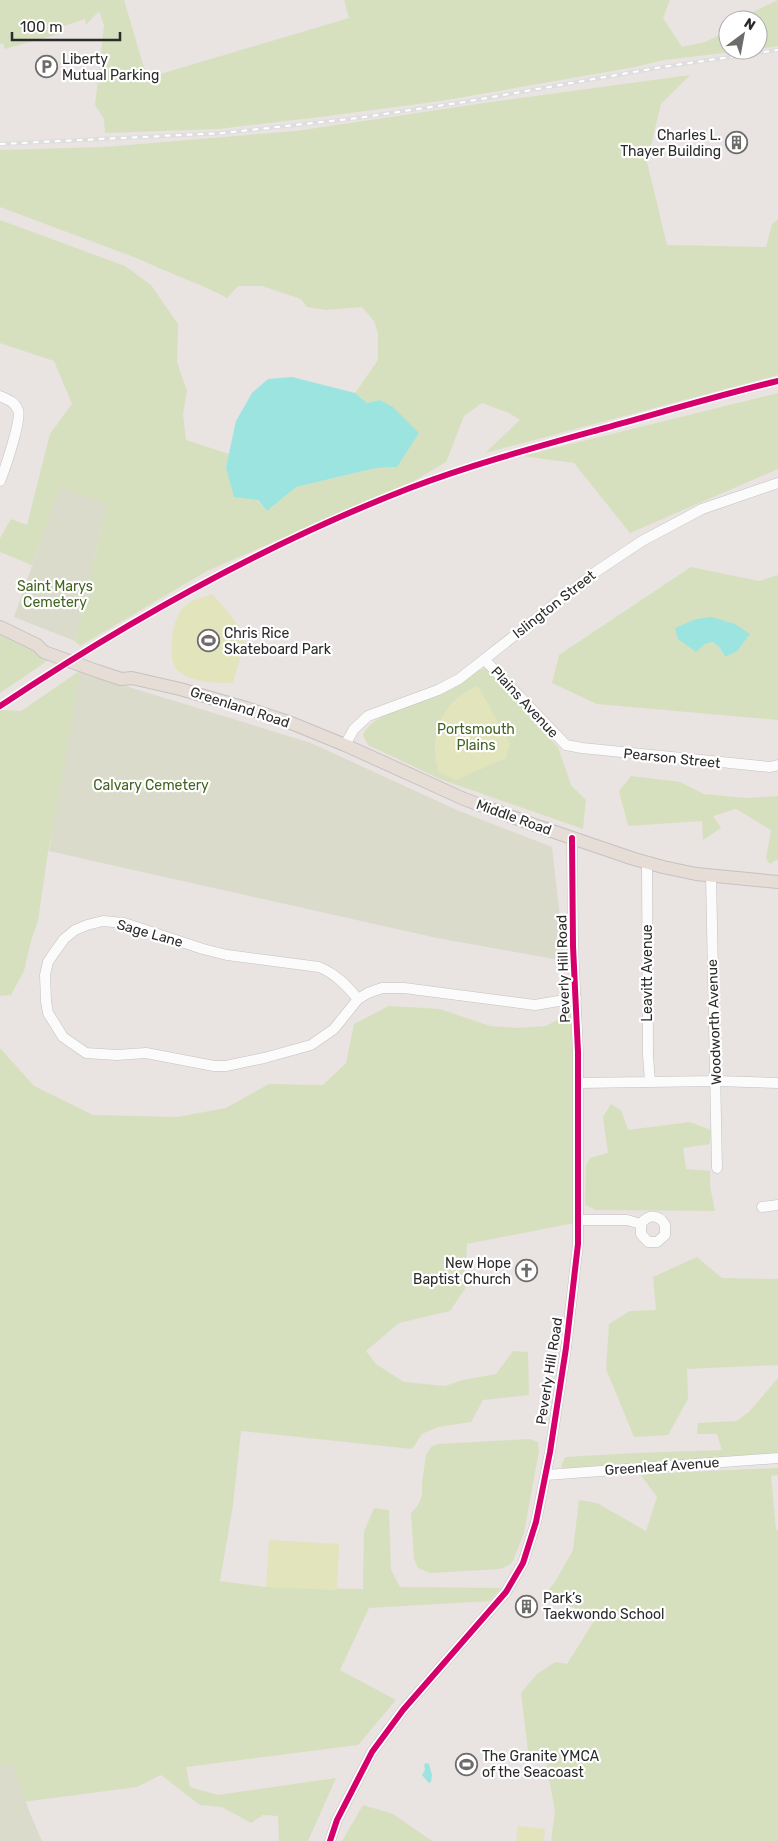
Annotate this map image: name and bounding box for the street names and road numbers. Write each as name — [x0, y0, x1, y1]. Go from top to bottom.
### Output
street label: Islington Street — [509, 566, 600, 642]
street label: Plains Avenue — [487, 663, 562, 742]
street label: Greenland Road — [188, 683, 292, 732]
street label: Pearson Street — [623, 745, 722, 772]
street label: Middle Road — [474, 796, 554, 839]
street label: Peverly Hill Road — [553, 915, 574, 1023]
street label: Sage Lane — [115, 916, 185, 951]
street label: Leavitt Avenue — [639, 924, 656, 1022]
street label: Woodworth Avenue — [704, 959, 725, 1085]
street label: Peverly Hill Road — [533, 1316, 566, 1426]
street label: Greenleaf Avenue — [604, 1454, 720, 1479]

